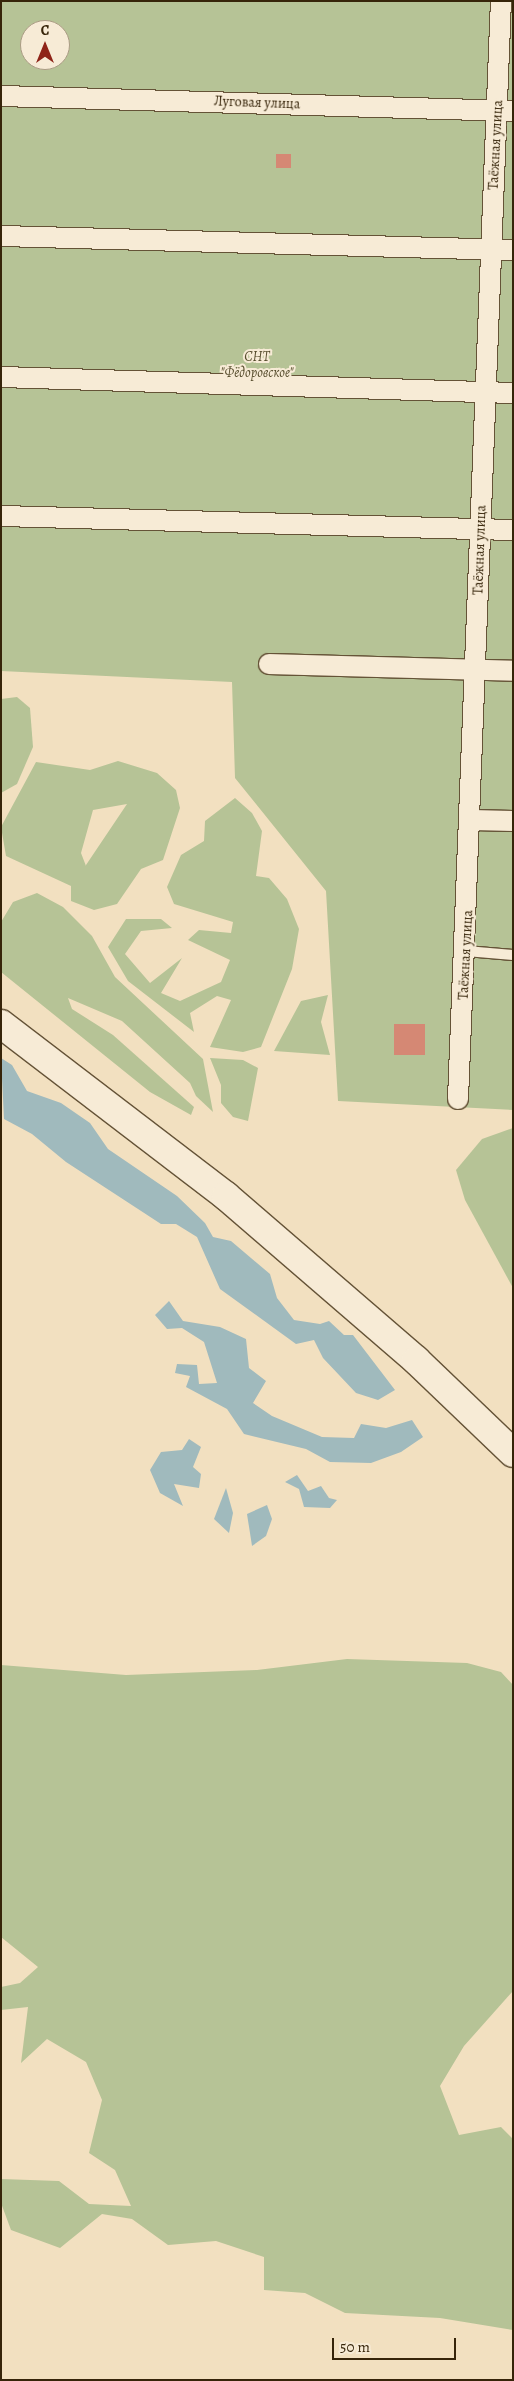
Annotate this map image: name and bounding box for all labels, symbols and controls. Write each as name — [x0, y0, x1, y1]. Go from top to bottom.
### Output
north arrow — [20, 20, 70, 70]
text: С — [41, 21, 49, 40]
street label: Луговая улица — [214, 93, 300, 113]
street label: Таёжная улица — [485, 100, 507, 190]
park label: СНТ "Фёдоровское" — [220, 349, 294, 382]
street label: Таёжная улица — [470, 505, 490, 595]
street label: Таёжная улица — [455, 910, 477, 1000]
scale bar — [334, 2328, 458, 2360]
text: 50 m — [340, 2337, 370, 2357]

